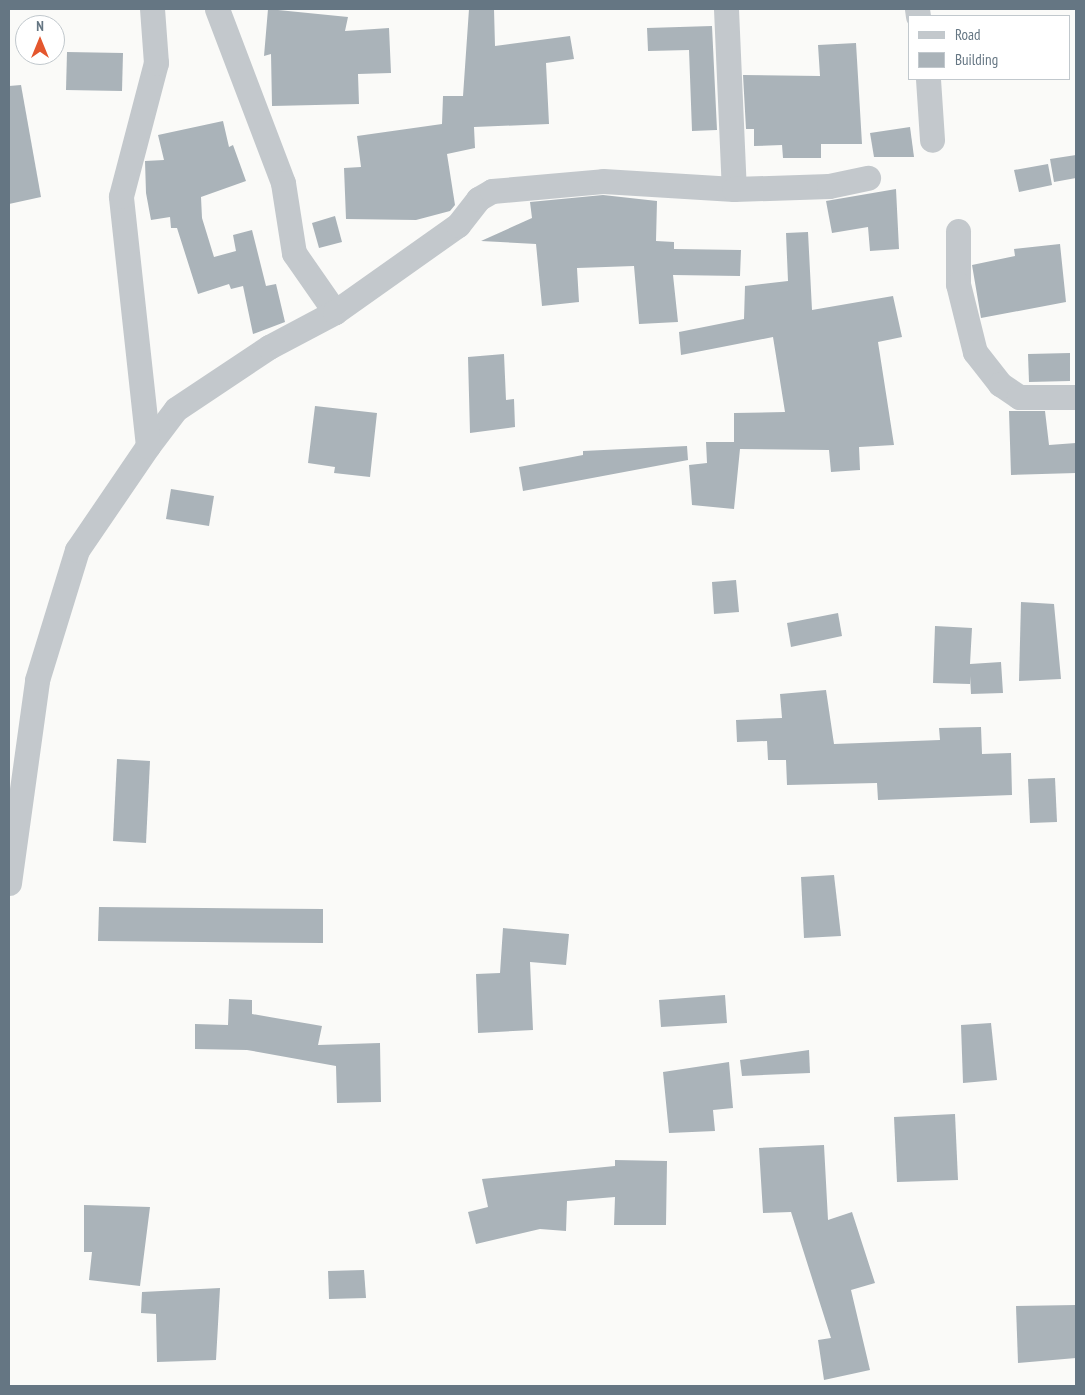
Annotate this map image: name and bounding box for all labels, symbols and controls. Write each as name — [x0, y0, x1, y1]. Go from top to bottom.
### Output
north arrow — [15, 15, 65, 65]
legend — [908, 15, 1070, 80]
text: N — [36, 17, 44, 35]
text: Road — [955, 25, 981, 44]
text: Building — [955, 50, 998, 69]

